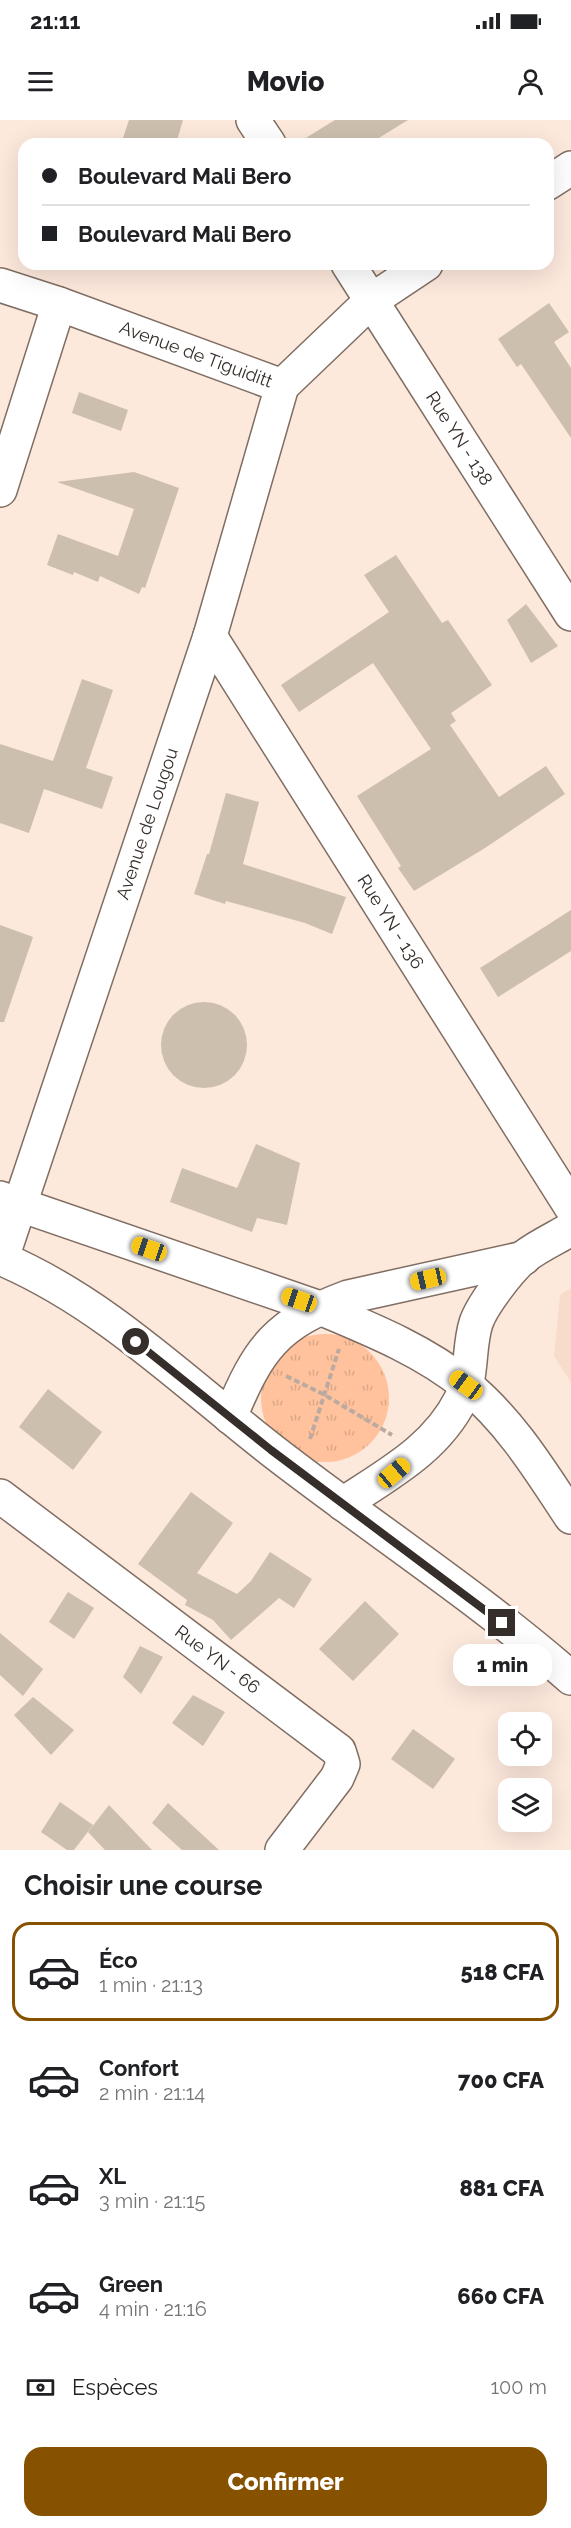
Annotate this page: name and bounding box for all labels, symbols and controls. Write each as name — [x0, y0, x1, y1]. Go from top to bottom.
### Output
text: 21:11 — [30, 8, 80, 34]
icon: menu — [24, 65, 57, 98]
icon: person — [514, 65, 547, 98]
text: Movio — [247, 66, 324, 97]
text: Boulevard Mali Bero — [78, 163, 291, 189]
text: Boulevard Mali Bero — [78, 221, 291, 247]
street label: Avenue de Tiguiditt — [117, 316, 276, 392]
street label: Rue YN - 138 — [422, 387, 497, 489]
street label: Avenue de Lougou — [112, 745, 182, 902]
street label: Rue YN - 136 — [353, 870, 429, 973]
car — [129, 1235, 169, 1263]
car — [408, 1266, 448, 1292]
car — [279, 1286, 319, 1314]
route start — [122, 1328, 149, 1355]
car — [446, 1367, 486, 1403]
car — [374, 1455, 414, 1491]
route end — [488, 1609, 515, 1636]
street label: Rue YN - 66 — [171, 1620, 264, 1698]
callout: 1 min — [452, 1644, 552, 1686]
text: 1 min — [477, 1653, 528, 1677]
map controls — [498, 1712, 552, 1832]
button: locate — [498, 1712, 552, 1766]
button: layers — [498, 1778, 552, 1832]
text: Choisir une course — [24, 1870, 262, 1901]
icon: car — [27, 1945, 81, 1999]
text: Éco — [99, 1947, 138, 1973]
text: 518 CFA — [461, 1959, 544, 1985]
text: 1 min · 21:13 — [99, 1973, 203, 1997]
icon: car — [27, 2053, 81, 2107]
text: Confort — [99, 2055, 179, 2081]
text: 700 CFA — [458, 2067, 544, 2093]
text: 2 min · 21:14 — [99, 2081, 205, 2105]
icon: car — [27, 2161, 81, 2215]
text: XL — [99, 2163, 126, 2189]
text: 881 CFA — [459, 2175, 544, 2201]
text: 3 min · 21:15 — [99, 2189, 205, 2213]
icon: car — [27, 2269, 81, 2323]
text: Green — [99, 2271, 163, 2297]
text: 660 CFA — [457, 2283, 544, 2309]
text: 4 min · 21:16 — [99, 2297, 207, 2321]
icon: cash — [24, 2371, 57, 2404]
text: Espèces — [72, 2374, 158, 2400]
text: 100 m — [490, 2375, 547, 2399]
button: Confirmer — [24, 2447, 547, 2516]

